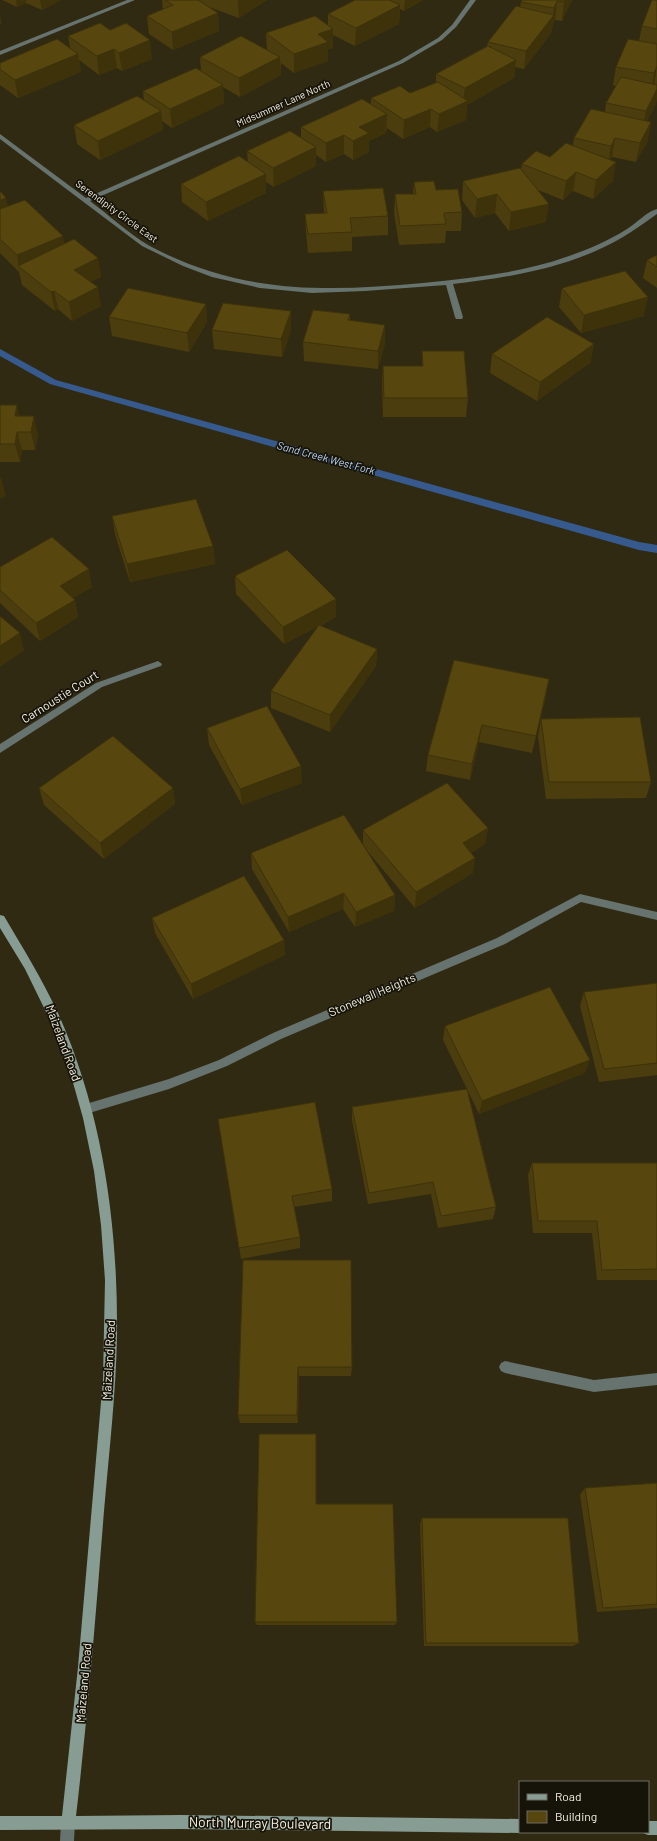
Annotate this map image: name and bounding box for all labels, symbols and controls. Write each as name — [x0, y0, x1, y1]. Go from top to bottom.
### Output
street label: Midsummer Lane North — [234, 77, 332, 129]
street label: Serendipity Circle East — [74, 177, 161, 245]
water label: Sand Creek West Fork — [276, 438, 377, 477]
street label: Carnoustie Court — [18, 667, 101, 725]
street label: Stonewall Heights — [326, 969, 417, 1019]
street label: Maizeland Road — [44, 1003, 84, 1083]
street label: Maizeland Road — [99, 1319, 117, 1400]
street label: Maizeland Road — [73, 1642, 93, 1724]
legend — [519, 1781, 649, 1833]
text: Road — [555, 1789, 582, 1803]
text: Building — [555, 1809, 597, 1823]
street label: North Murray Boulevard — [189, 1813, 331, 1832]

